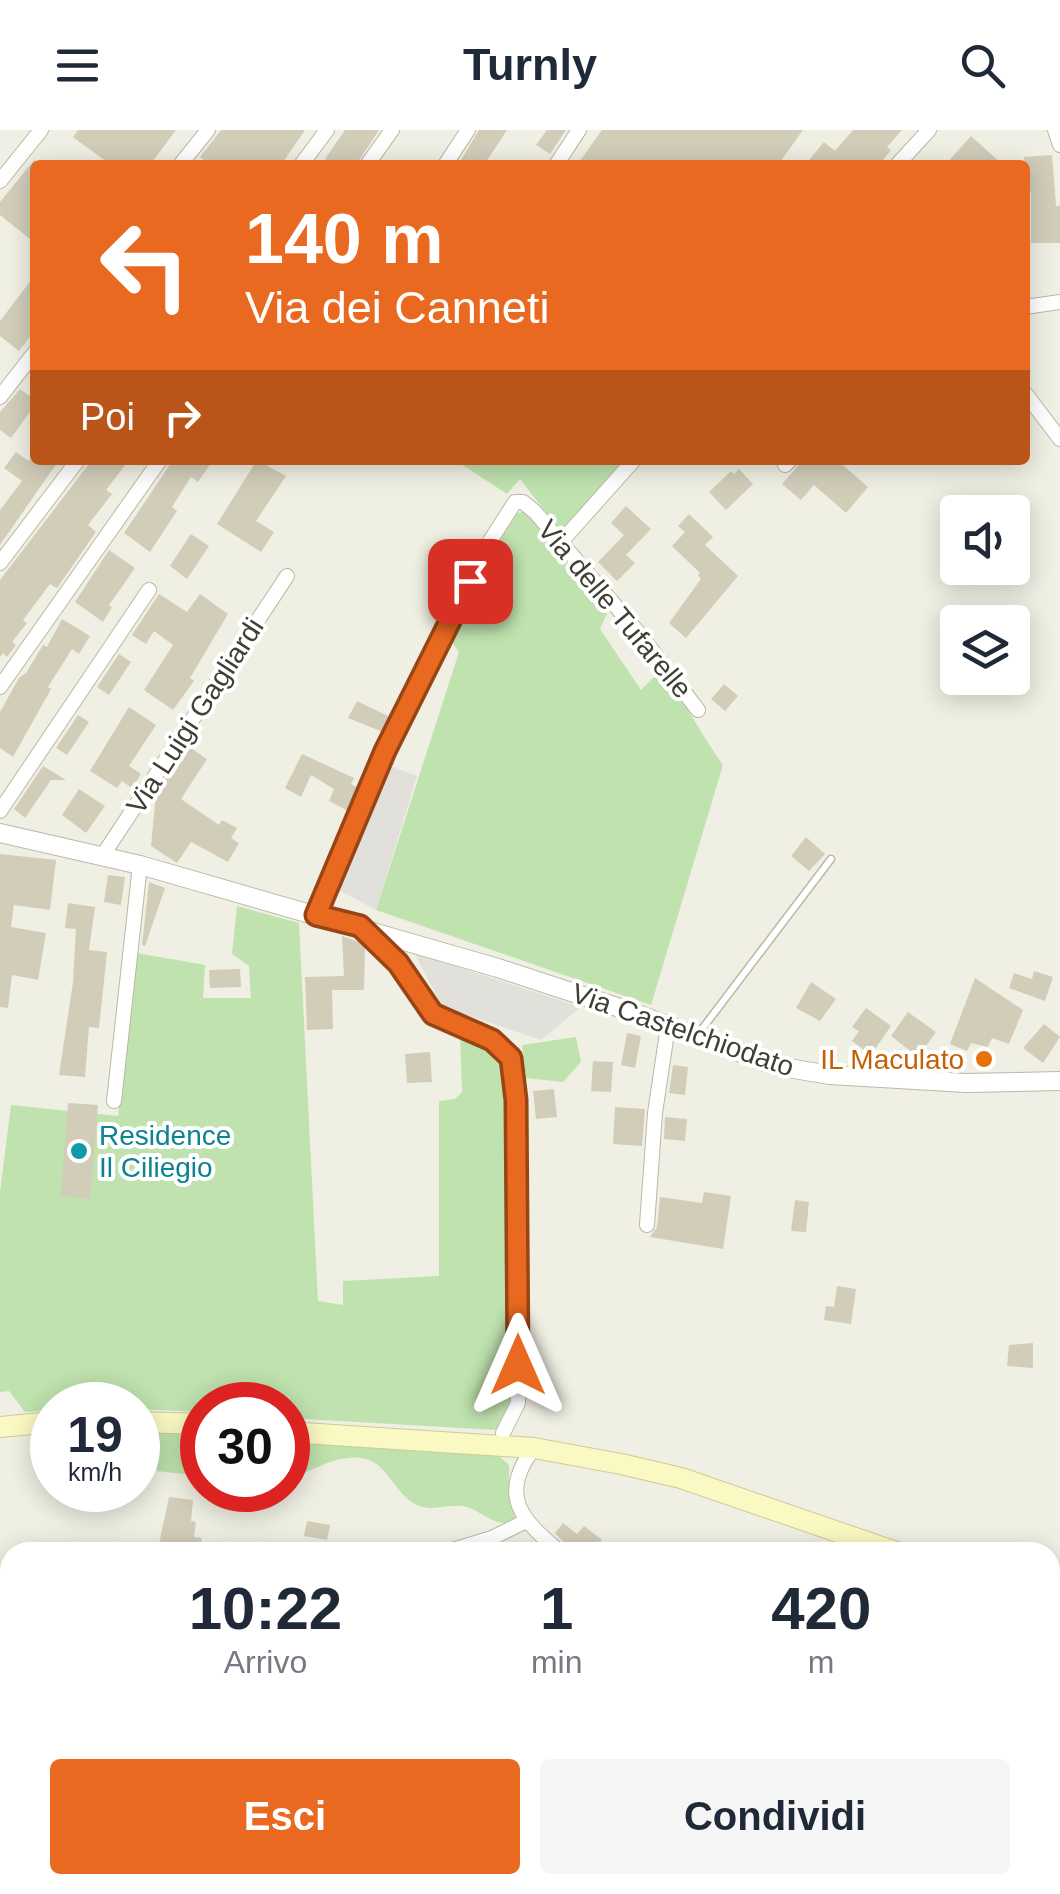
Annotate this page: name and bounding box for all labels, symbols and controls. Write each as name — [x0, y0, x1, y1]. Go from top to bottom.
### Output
icon: menu — [50, 38, 105, 93]
icon: search — [955, 38, 1010, 93]
text: Turnly — [463, 39, 597, 90]
icon: left — [80, 200, 210, 330]
text: 140 m — [245, 200, 443, 278]
text: Via dei Canneti — [245, 282, 549, 333]
icon: right — [155, 390, 210, 445]
text: Poi — [80, 396, 135, 438]
map controls — [940, 495, 1030, 695]
button: sound — [940, 495, 1030, 585]
street label: Via delle Tufarelle — [532, 514, 698, 704]
pin — [428, 539, 513, 624]
icon: arrive — [443, 554, 498, 609]
button: layers — [940, 605, 1030, 695]
street label: Via Luigi Gagliardi — [120, 612, 270, 820]
street label: Via Castelchiodato — [568, 977, 798, 1083]
place label: IL Maculato — [820, 1044, 964, 1075]
marker: IL Maculato — [973, 1048, 995, 1070]
place label: Residence Il Ciliegio — [99, 1120, 231, 1183]
marker: Residence Il Ciliegio — [68, 1140, 90, 1162]
position arrow — [466, 1313, 570, 1417]
speed limit sign: 30 — [180, 1382, 310, 1512]
text: 19 — [67, 1407, 123, 1463]
text: km/h — [68, 1458, 122, 1486]
text: 10:22 — [189, 1575, 342, 1642]
text: 1 — [540, 1575, 573, 1642]
text: 420 — [771, 1575, 871, 1642]
text: Arrivo — [224, 1644, 307, 1680]
text: min — [531, 1644, 582, 1680]
text: m — [808, 1644, 835, 1680]
button: Esci — [50, 1759, 520, 1874]
button: Condividi — [540, 1759, 1010, 1874]

